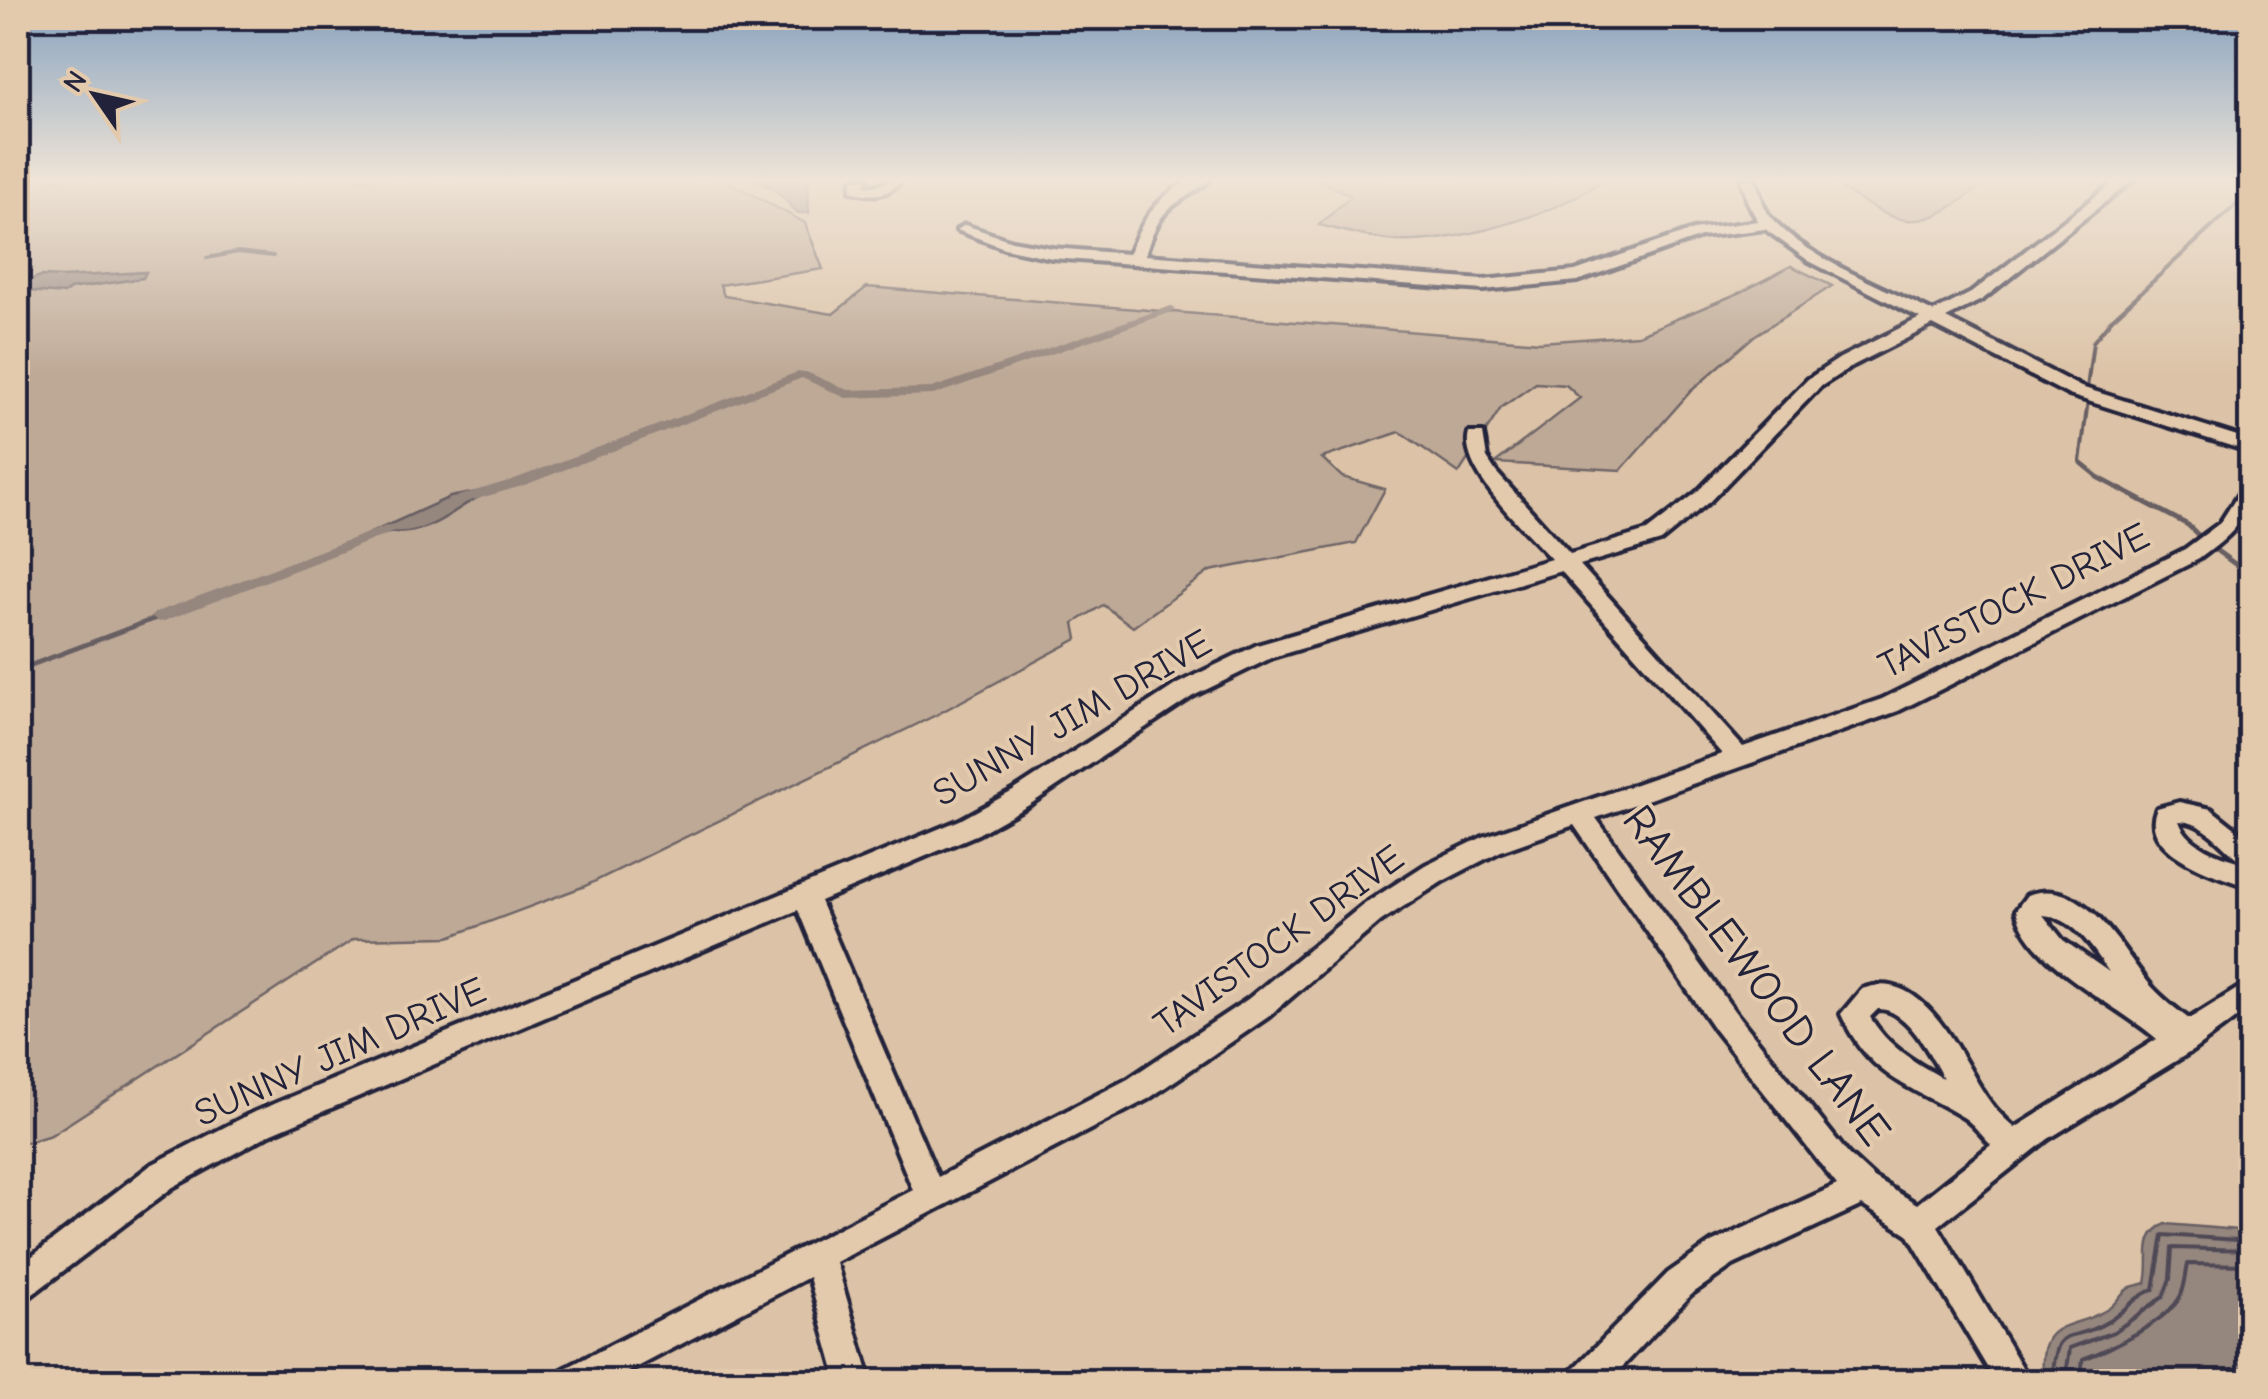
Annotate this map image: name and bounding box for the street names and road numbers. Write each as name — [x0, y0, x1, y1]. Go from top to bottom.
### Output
street label: TAVISTOCK DRIVE — [1872, 514, 2156, 688]
street label: SUNNY JIM DRIVE — [925, 620, 1219, 816]
street label: RAMBLEWOOD LANE — [1612, 795, 1902, 1155]
street label: TAVISTOCK DRIVE — [1146, 836, 1412, 1046]
street label: SUNNY JIM DRIVE — [188, 968, 492, 1136]

